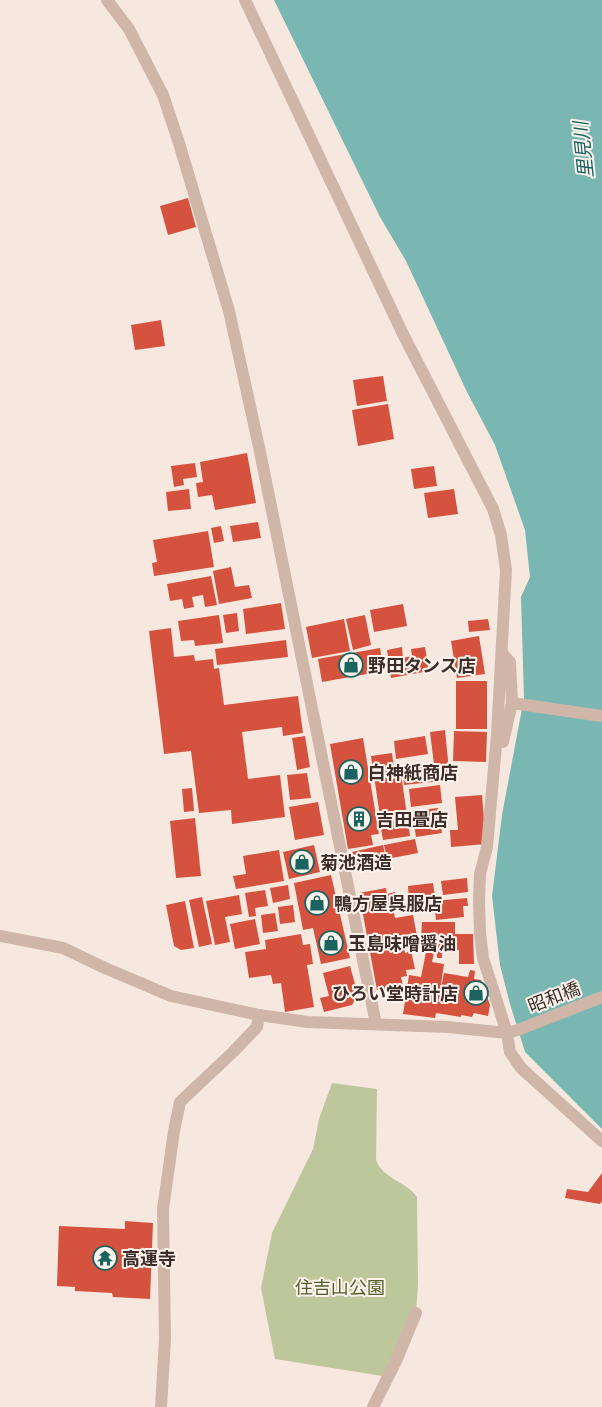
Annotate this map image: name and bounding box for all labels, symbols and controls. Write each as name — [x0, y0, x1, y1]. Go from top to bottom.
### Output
water label: 里見川 — [568, 118, 598, 180]
shop icon: 野田タンス店 — [338, 652, 364, 678]
place label: 野田タンス店 — [368, 654, 476, 677]
shop icon: 白神紙商店 — [338, 759, 364, 785]
place label: 白神紙商店 — [368, 761, 458, 784]
building icon: 吉田畳店 — [346, 806, 372, 832]
place label: 吉田畳店 — [376, 808, 448, 831]
shop icon: 菊池酒造 — [289, 849, 315, 875]
place label: 菊池酒造 — [320, 851, 392, 874]
shop icon: 鴨方屋呉服店 — [304, 890, 330, 916]
place label: 鴨方屋呉服店 — [334, 892, 442, 915]
shop icon: 玉島味噌醤油 — [318, 930, 344, 956]
place label: 玉島味噌醤油 — [348, 932, 456, 955]
street label: 昭和橋 — [525, 977, 583, 1017]
shop icon: ひろい堂時計店 — [463, 980, 489, 1006]
place label: ひろい堂時計店 — [332, 982, 458, 1005]
temple icon: 高運寺 — [92, 1245, 118, 1271]
place label: 高運寺 — [122, 1247, 176, 1270]
park label: 住吉山公園 — [295, 1276, 385, 1299]

